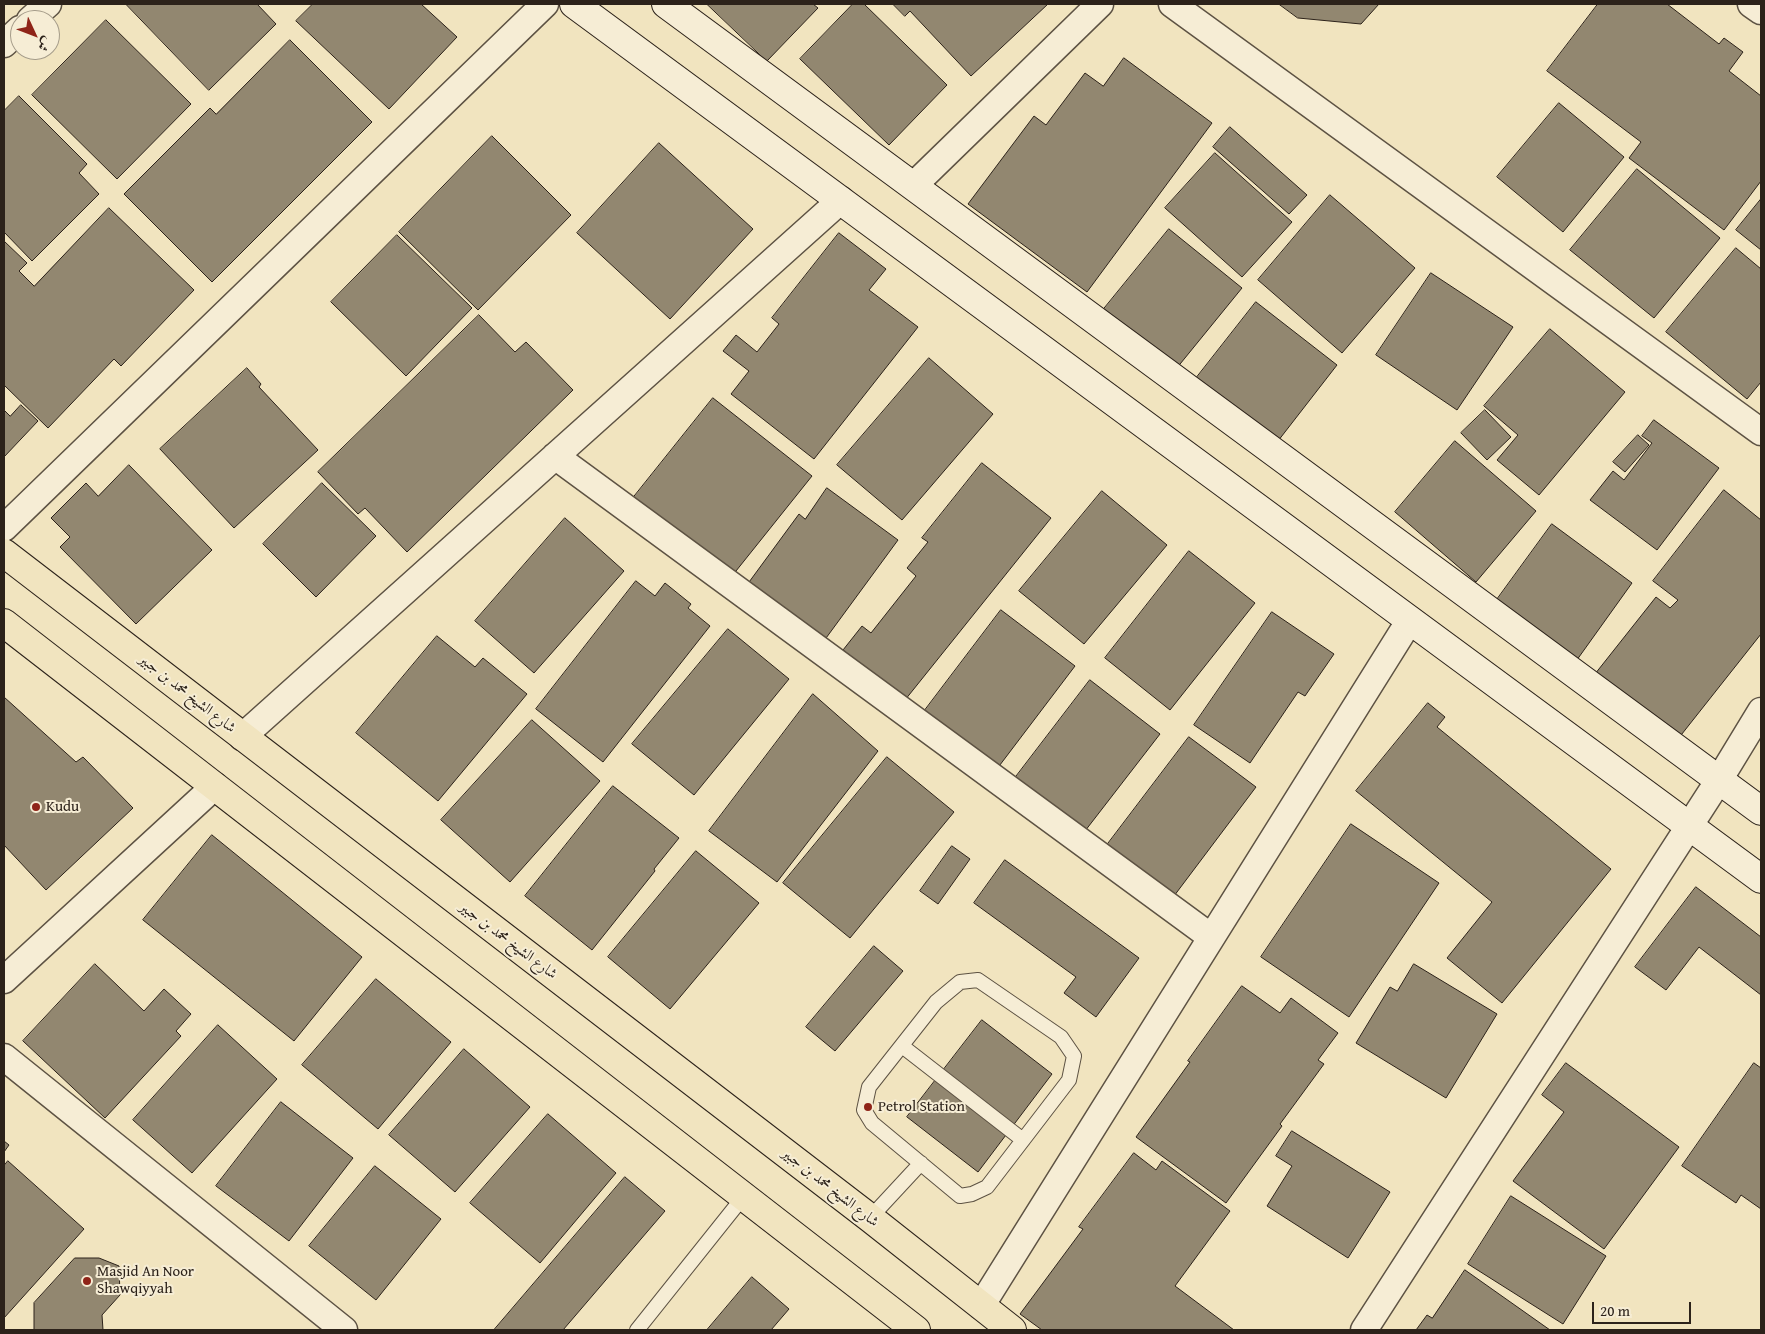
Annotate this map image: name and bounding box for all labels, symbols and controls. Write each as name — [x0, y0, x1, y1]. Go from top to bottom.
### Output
north arrow — [10, 10, 60, 60]
text: ش — [33, 33, 57, 56]
street label: شارع الشيخ محمد بن جبير — [135, 651, 239, 737]
place label: Kudu — [46, 798, 79, 816]
marker: Kudu — [30, 801, 42, 813]
street label: شارع الشيخ محمد بن جبير — [456, 898, 560, 984]
place label: Petrol Station — [878, 1098, 965, 1116]
marker: Petrol Station — [862, 1101, 874, 1113]
street label: شارع الشيخ محمد بن جبير — [778, 1145, 882, 1231]
place label: Masjid An Noor Shawqiyyah — [97, 1263, 194, 1298]
marker: Masjid An Noor Shawqiyyah — [81, 1275, 93, 1287]
scale bar — [1595, 1292, 1694, 1324]
text: 20 m — [1600, 1300, 1630, 1321]

